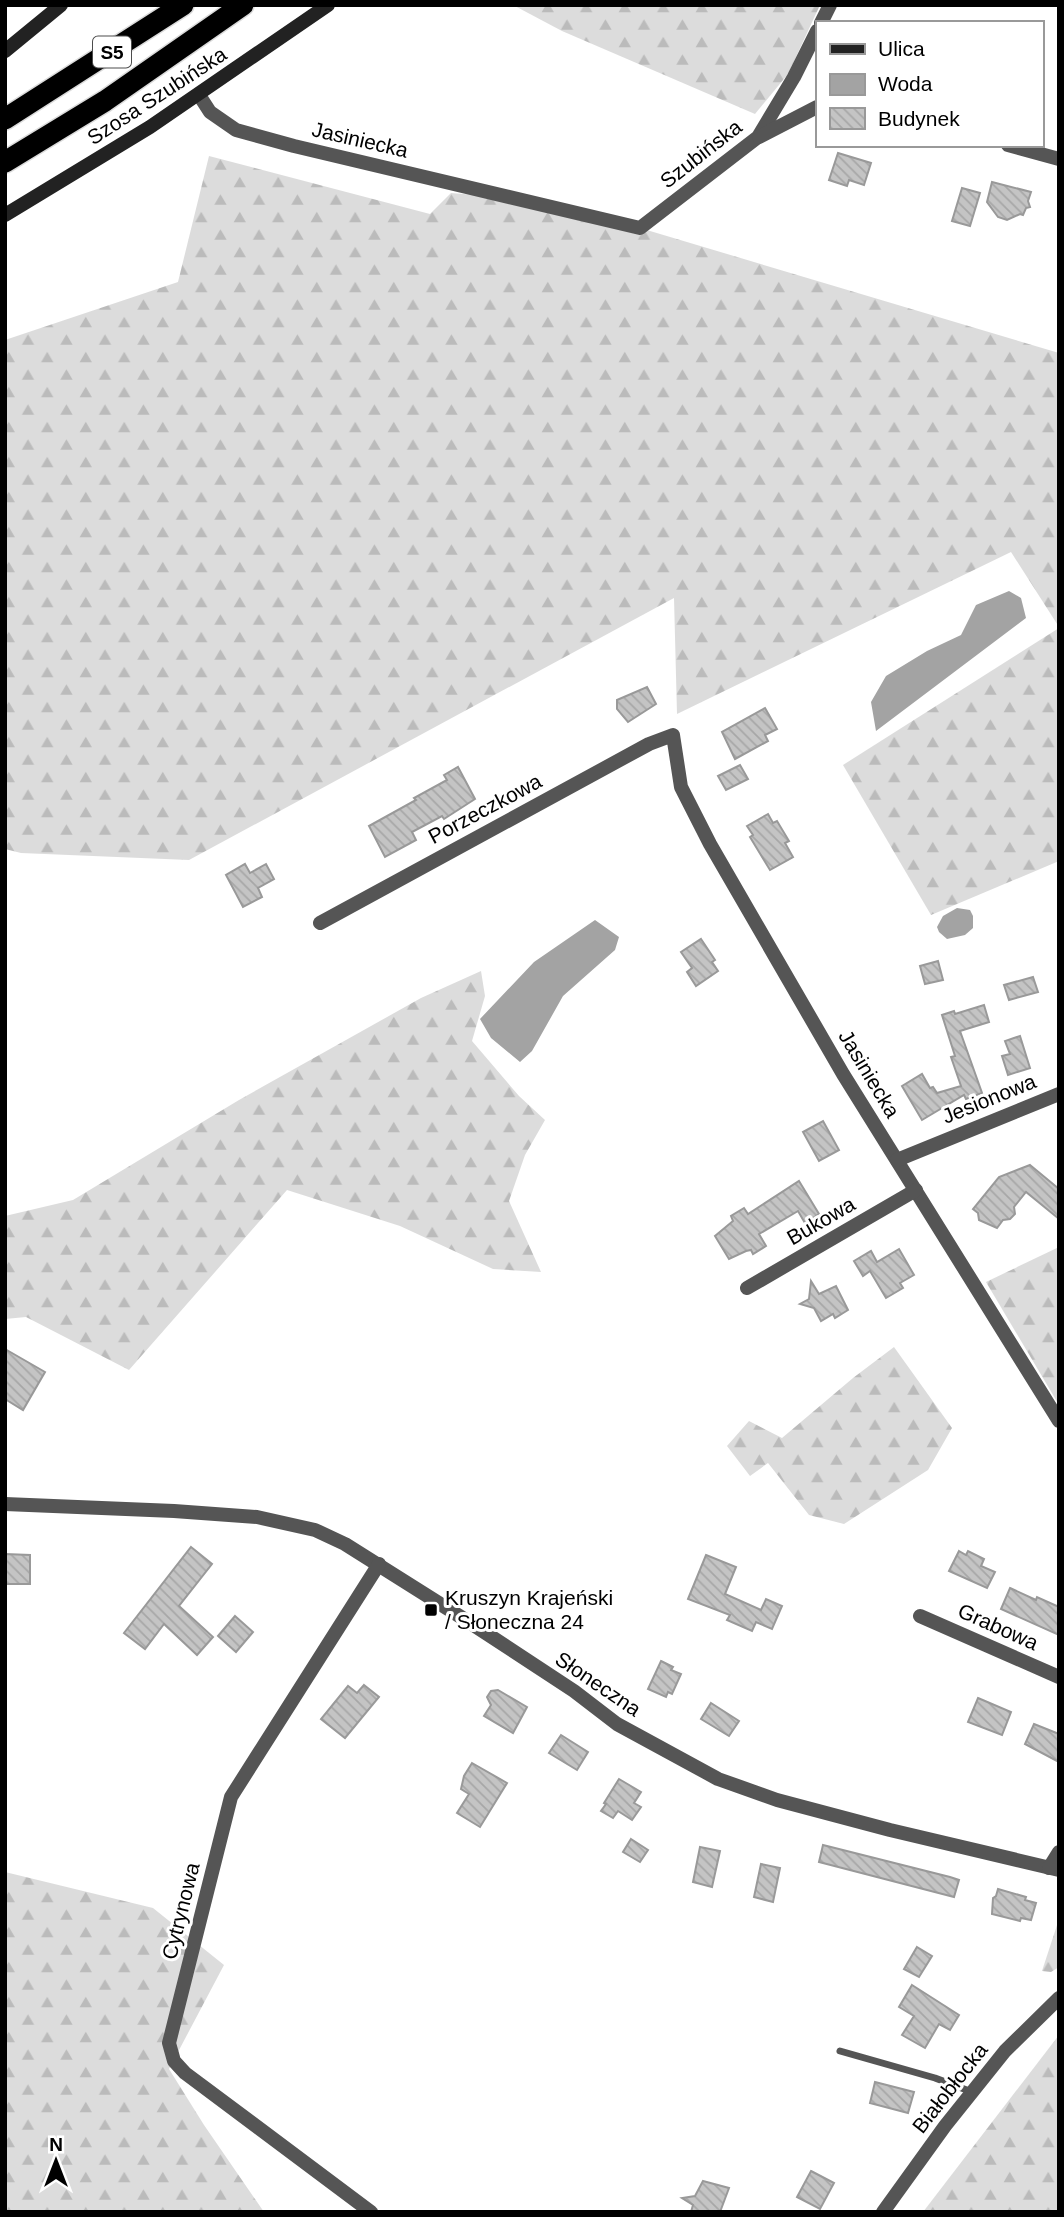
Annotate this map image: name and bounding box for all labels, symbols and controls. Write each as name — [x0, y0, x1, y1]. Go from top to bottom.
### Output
legend — [816, 21, 1043, 147]
road number: S5 — [93, 36, 131, 68]
text: Ulica — [878, 37, 925, 60]
street label: Szosa Szubińska — [83, 42, 231, 149]
text: Woda — [878, 72, 933, 95]
text: Budynek — [878, 107, 960, 130]
street label: Szubińska — [655, 115, 746, 192]
street label: Jasiniecka — [310, 117, 411, 162]
street label: Porzeczkowa — [424, 769, 546, 848]
street label: Jasiniecka — [834, 1026, 905, 1122]
street label: Jesionowa — [939, 1069, 1039, 1128]
street label: Bukowa — [783, 1192, 859, 1249]
place label: Kruszyn Krajeński / Słoneczna 24 — [445, 1586, 613, 1633]
street label: Grabowa — [955, 1599, 1042, 1655]
marker: Kruszyn Krajeński / Słoneczna 24 — [423, 1602, 439, 1618]
street label: Słoneczna — [551, 1647, 646, 1721]
street label: Cytrynowa — [157, 1860, 204, 1962]
street label: Białobłocka — [907, 2038, 992, 2137]
north arrow — [21, 2126, 91, 2196]
text: N — [49, 2134, 63, 2155]

